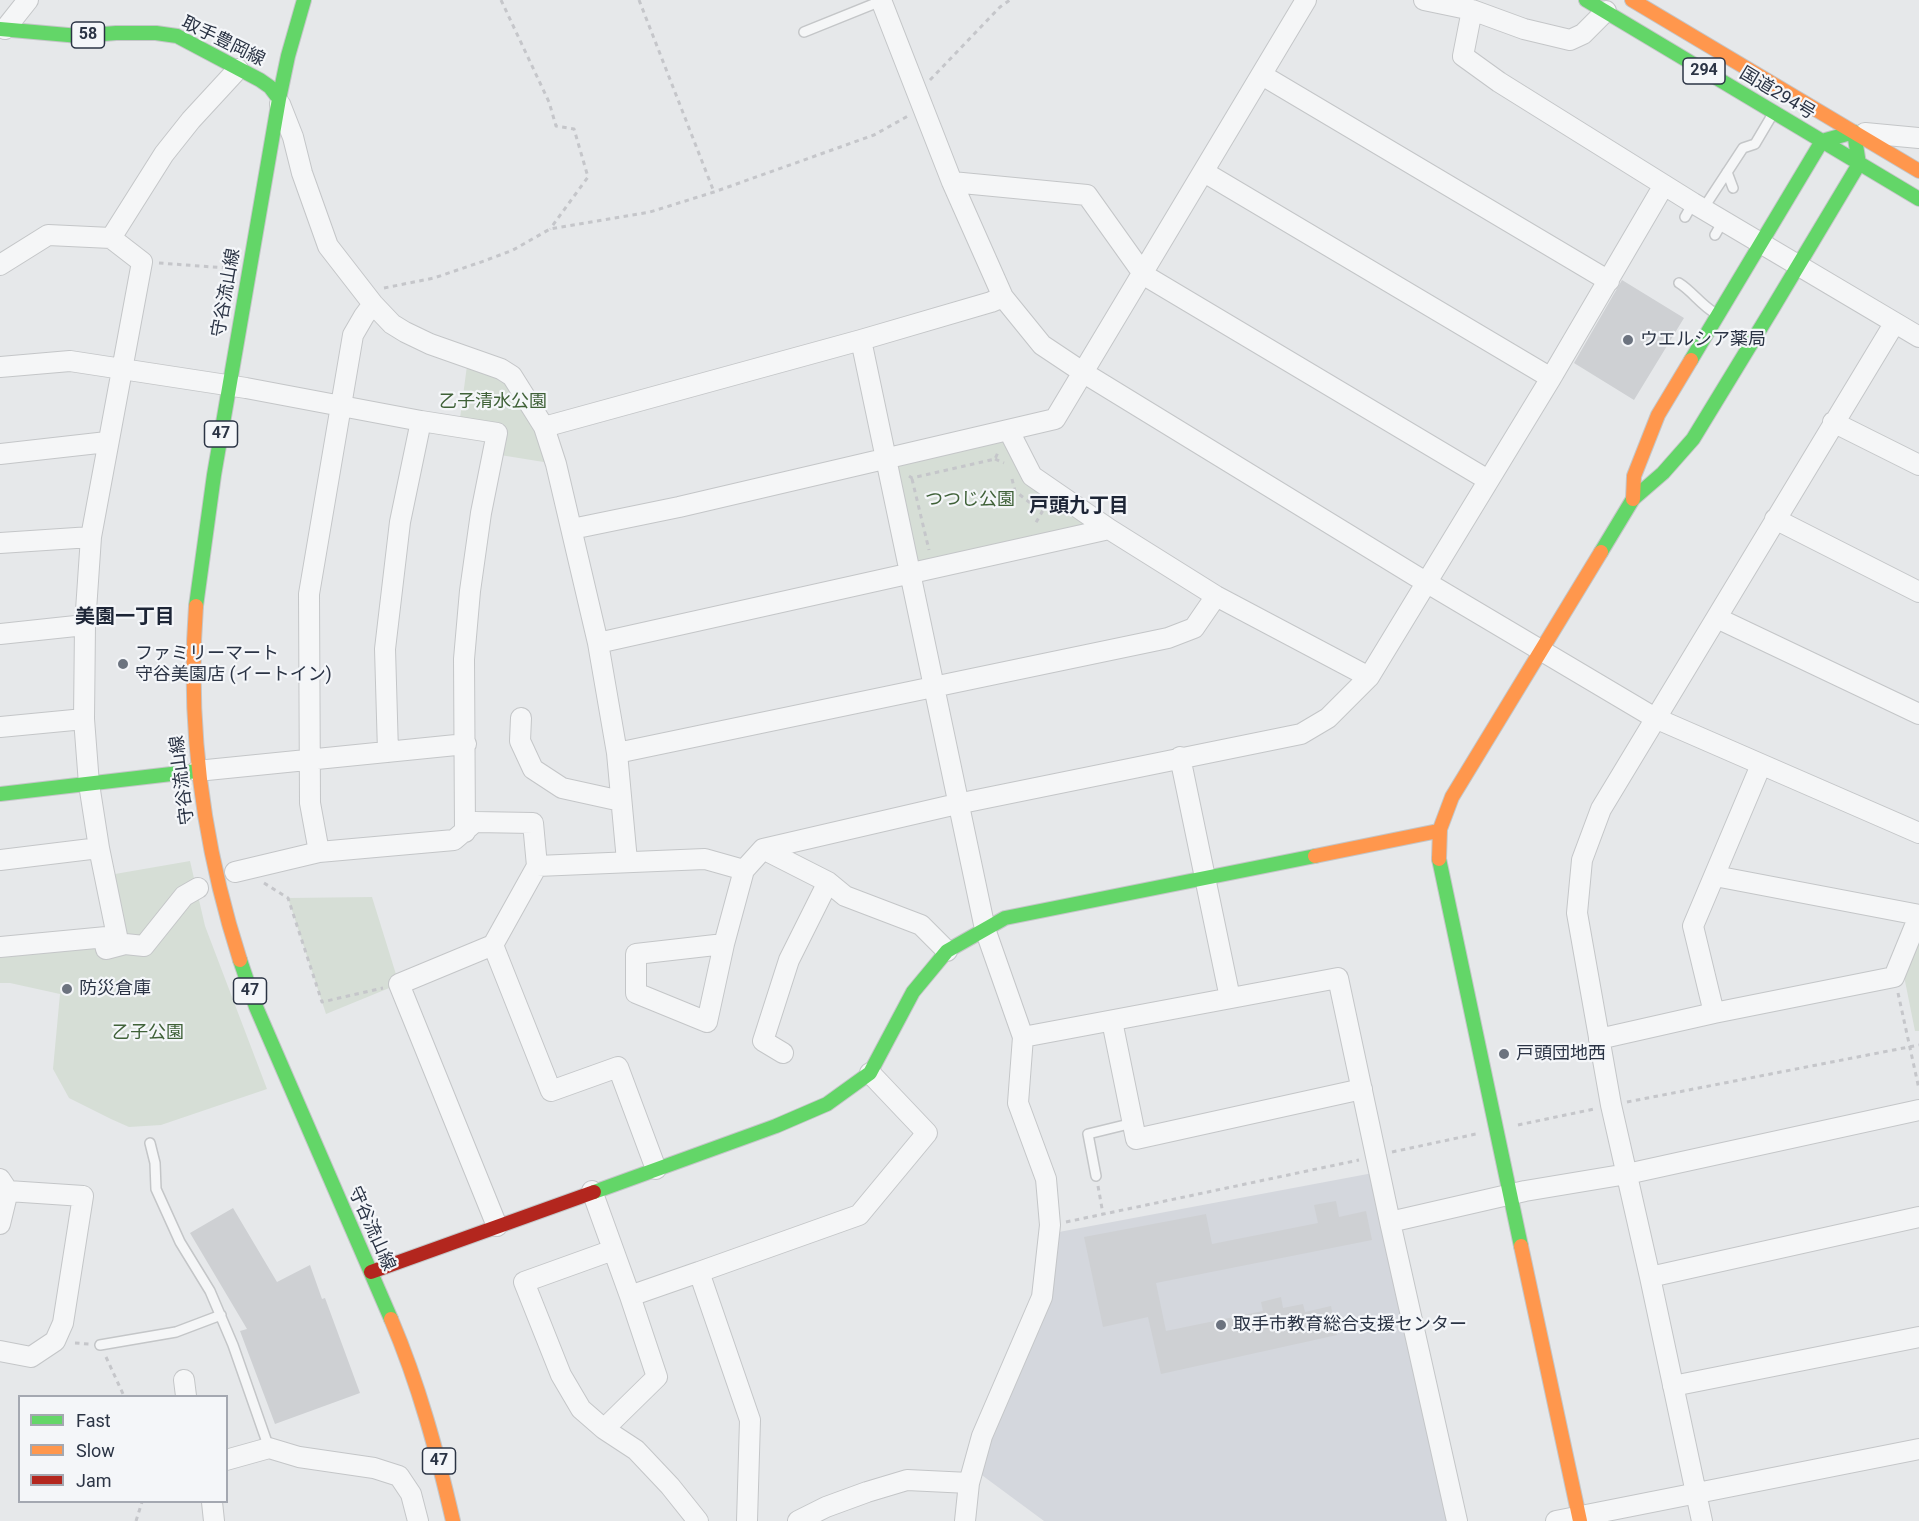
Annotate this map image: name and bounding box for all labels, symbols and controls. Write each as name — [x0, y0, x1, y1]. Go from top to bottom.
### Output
street label: 取手豊岡線 — [178, 13, 268, 71]
road number: 58 — [72, 22, 104, 48]
road number: 294 — [1683, 58, 1725, 84]
street label: 国道294号 — [1735, 63, 1819, 125]
street label: 守谷流山線 — [209, 247, 245, 339]
place label: ウエルシア薬局 — [1640, 329, 1766, 351]
marker: ウエルシア薬局 — [1621, 333, 1635, 347]
park label: 乙子清水公園 — [439, 391, 547, 413]
road number: 47 — [204, 421, 238, 447]
park label: つつじ公園 — [925, 489, 1015, 511]
district label: 戸頭九丁目 — [1029, 495, 1129, 519]
district label: 美園一丁目 — [75, 606, 175, 630]
place label: ファミリーマート 守谷美園店 (イートイン) — [135, 643, 332, 686]
marker: ファミリーマート 守谷美園店 (イートイン) — [116, 657, 130, 671]
street label: 守谷流山線 — [167, 734, 199, 826]
place label: 防災倉庫 — [79, 978, 151, 1000]
road number: 47 — [234, 978, 266, 1004]
marker: 防災倉庫 — [60, 982, 74, 996]
park label: 乙子公園 — [112, 1022, 184, 1044]
place label: 戸頭団地西 — [1516, 1043, 1606, 1065]
marker: 戸頭団地西 — [1497, 1047, 1511, 1061]
street label: 守谷流山線 — [343, 1183, 399, 1275]
place label: 取手市教育総合支援センター — [1233, 1314, 1467, 1336]
marker: 取手市教育総合支援センター — [1214, 1318, 1228, 1332]
legend — [18, 1395, 228, 1503]
text: Fast — [76, 1410, 111, 1431]
text: Slow — [76, 1440, 115, 1461]
road number: 47 — [422, 1448, 456, 1474]
text: Jam — [76, 1470, 112, 1491]

